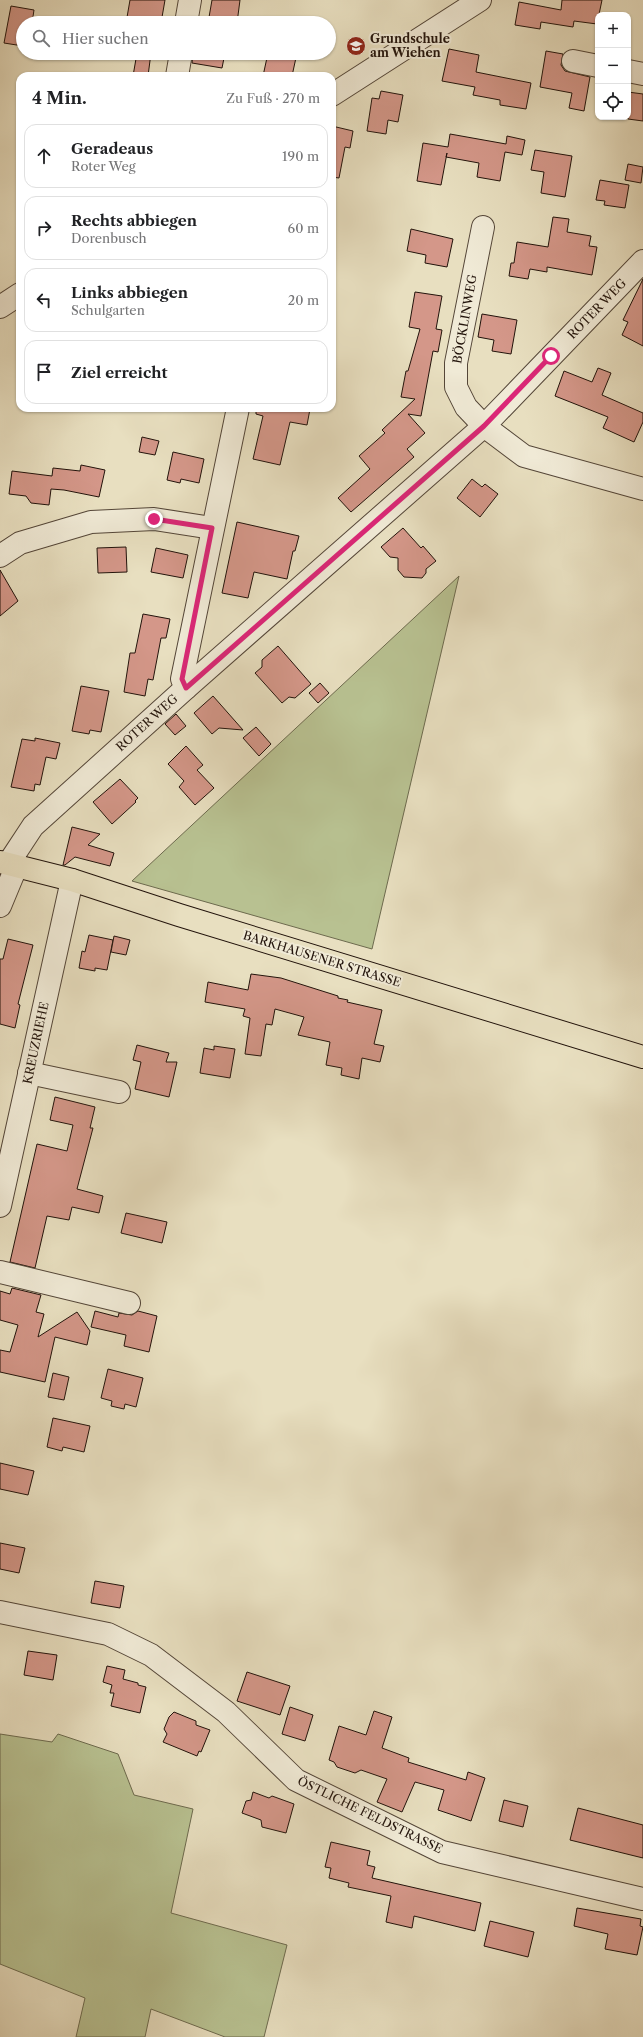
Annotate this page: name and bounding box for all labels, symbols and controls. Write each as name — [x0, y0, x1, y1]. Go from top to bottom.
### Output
map controls — [595, 12, 631, 120]
button: + — [595, 12, 631, 48]
search box — [16, 16, 336, 60]
icon: search — [30, 27, 52, 49]
text: Hier suchen — [62, 29, 149, 48]
place label: Grundschule am Wiehen — [370, 31, 450, 60]
school or university icon: Grundschule am Wiehen — [345, 35, 367, 57]
button: − — [595, 48, 631, 84]
button: locate — [595, 84, 631, 120]
text: 4 Min. — [32, 88, 87, 108]
text: Zu Fuß · 270 m — [226, 90, 320, 106]
text: Geradeaus — [71, 139, 153, 158]
icon: ahead — [33, 145, 55, 167]
text: 190 m — [282, 148, 319, 164]
text: Roter Weg — [71, 158, 136, 174]
text: Rechts abbiegen — [71, 211, 197, 230]
icon: right — [33, 217, 55, 239]
text: 60 m — [288, 220, 319, 236]
text: Dorenbusch — [71, 230, 147, 246]
street label: BÖCKLINWEG — [448, 273, 480, 365]
street label: ROTER WEG — [564, 275, 629, 342]
text: Links abbiegen — [71, 283, 188, 302]
icon: left — [33, 289, 55, 311]
text: 20 m — [288, 292, 319, 308]
text: Schulgarten — [71, 302, 145, 318]
route start — [542, 347, 560, 365]
icon: arrive — [33, 361, 55, 383]
text: Ziel erreicht — [71, 363, 167, 382]
route end — [145, 510, 163, 528]
street label: ROTER WEG — [113, 691, 181, 754]
street label: BARKHAUSENER STRASSE — [241, 927, 403, 990]
street label: KREUZRIEHE — [19, 1000, 52, 1085]
street label: ÖSTLICHE FELDSTRASSE — [295, 1772, 446, 1856]

